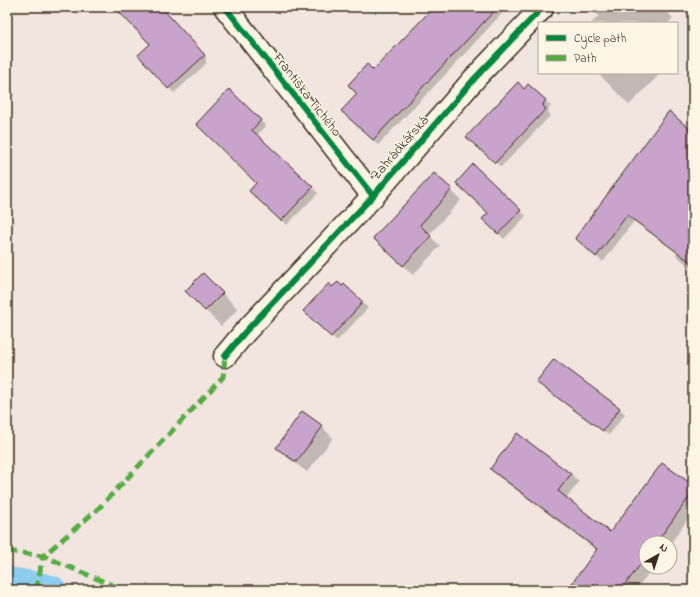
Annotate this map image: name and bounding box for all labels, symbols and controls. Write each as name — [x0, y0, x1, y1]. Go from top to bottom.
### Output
legend — [538, 22, 678, 74]
text: Cycle path — [574, 30, 626, 49]
street label: Františka Tichého — [267, 48, 346, 142]
text: Path — [574, 50, 597, 68]
street label: Zahrádkářská — [366, 111, 434, 185]
north arrow — [638, 535, 678, 575]
text: N — [656, 539, 672, 557]

